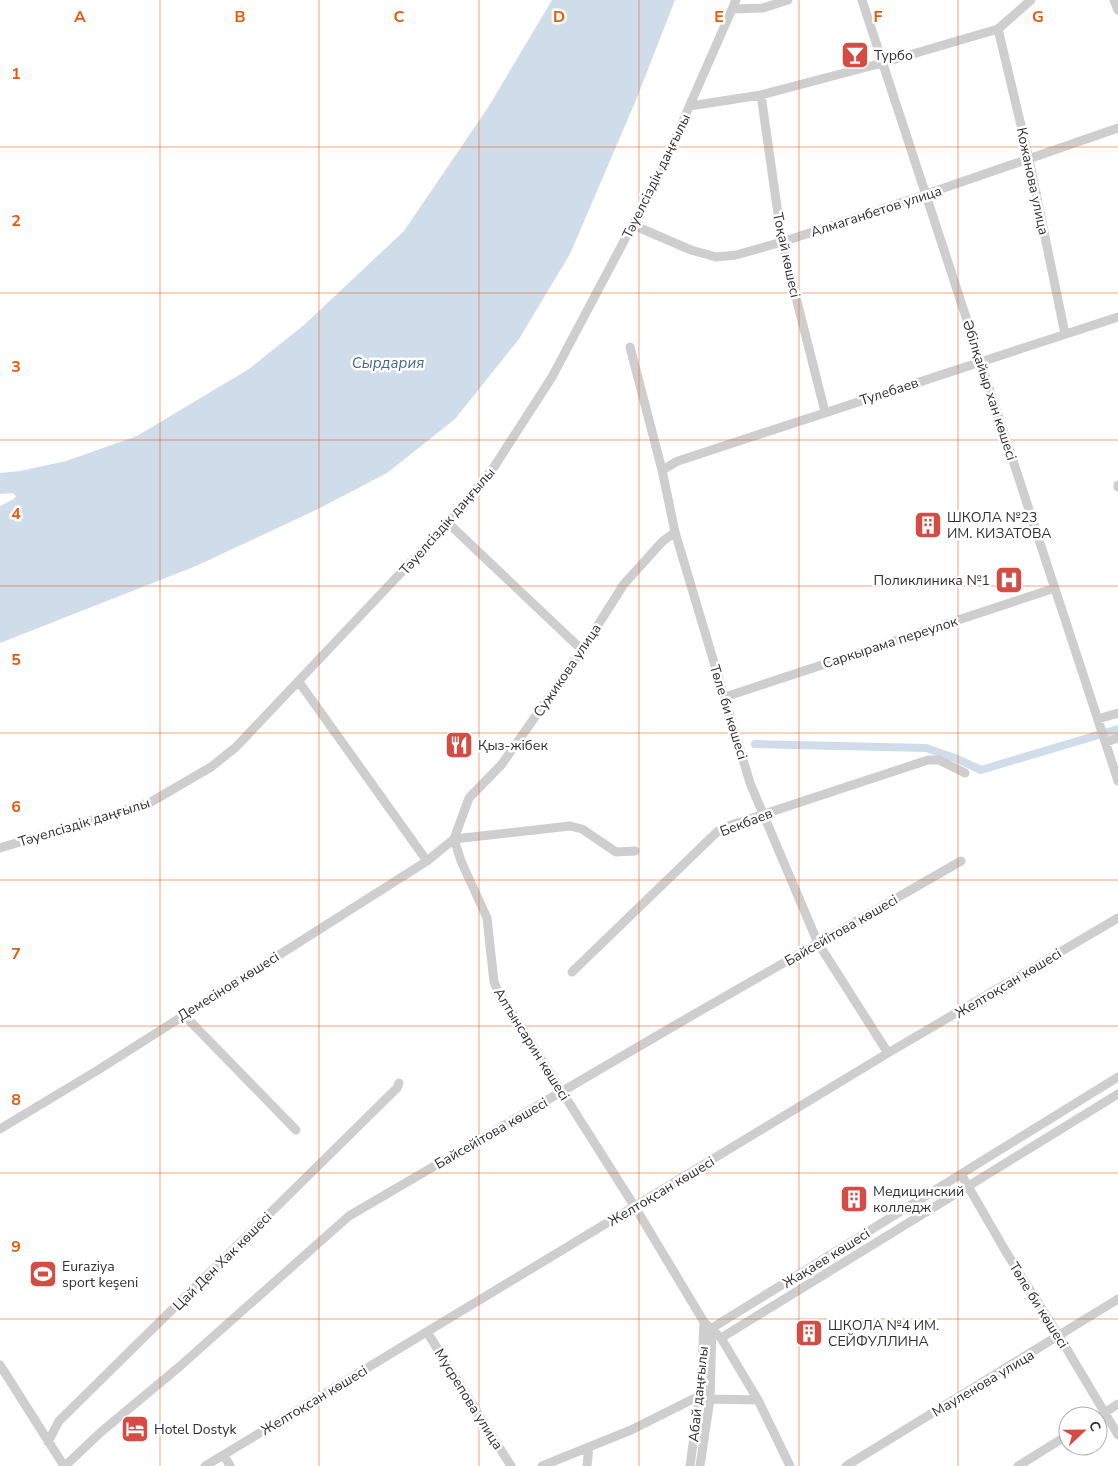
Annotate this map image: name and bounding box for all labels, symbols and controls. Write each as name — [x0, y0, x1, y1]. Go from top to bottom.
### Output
text: A — [74, 6, 86, 28]
text: B — [234, 6, 246, 28]
text: C — [394, 6, 405, 28]
text: D — [553, 6, 565, 28]
text: E — [714, 6, 724, 28]
text: F — [874, 6, 883, 28]
text: G — [1032, 6, 1044, 28]
bar icon: Турбо — [840, 40, 870, 70]
place label: Турбо — [874, 46, 913, 65]
text: 1 — [11, 63, 21, 85]
street label: Тәуелсіздік даңғылы — [618, 111, 695, 242]
street label: Кожанова улица — [1012, 126, 1053, 237]
street label: Алмаганбетов улица — [808, 181, 944, 242]
text: 2 — [11, 210, 21, 232]
street label: Тоқай көшесі — [768, 211, 805, 299]
street label: Әбілқайыр хан көшесі — [958, 317, 1021, 463]
water label: Сырдария — [352, 353, 424, 373]
text: 3 — [11, 356, 21, 378]
street label: Тулебаев — [857, 373, 921, 410]
street label: Тәуелсіздік даңғылы — [395, 464, 499, 579]
text: 4 — [11, 503, 21, 525]
place label: ШКОЛА №23 ИМ. КИЗАТОВА — [947, 508, 1051, 543]
building icon: ШКОЛА №23 ИМ. КИЗАТОВА — [913, 510, 943, 540]
hospital icon: Поликлиника №1 — [994, 565, 1024, 595]
place label: Поликлиника №1 — [873, 571, 990, 590]
street label: Саркырама переулок — [820, 612, 961, 673]
street label: Сужикова улица — [529, 620, 606, 721]
text: 5 — [11, 649, 21, 671]
street label: Төле би көшесі — [705, 662, 752, 762]
restaurant icon: Қыз-жібек — [444, 730, 474, 760]
place label: Қыз-жібек — [478, 736, 548, 755]
street label: Тәуелсіздік даңғылы — [16, 793, 152, 852]
text: 6 — [11, 796, 21, 818]
street label: Бекбаев — [717, 804, 776, 841]
street label: Байсейітова көшесі — [781, 890, 901, 971]
text: 7 — [11, 943, 21, 965]
street label: Желтоқсан көшесі — [951, 944, 1065, 1023]
street label: Демесінов көшесі — [174, 947, 283, 1025]
street label: Алтынсарин көшесі — [489, 984, 574, 1104]
text: 8 — [11, 1089, 21, 1111]
street label: Байсейітова көшесі — [431, 1093, 551, 1174]
street label: Желтоқсан көшесі — [604, 1152, 718, 1231]
place label: Медицинский колледж — [873, 1182, 964, 1217]
building icon: Медицинский колледж — [839, 1184, 869, 1214]
street label: Цай Ден Хак көшесі — [169, 1208, 276, 1315]
street label: Жақаев көшесі — [779, 1224, 873, 1293]
text: 9 — [11, 1236, 21, 1258]
place label: Euraziya sport keşeni — [62, 1257, 138, 1292]
sports icon: Euraziya sport keşeni — [28, 1259, 58, 1289]
street label: Төле би көшесі — [1005, 1259, 1073, 1352]
place label: ШКОЛА №4 ИМ. СЕЙФУЛЛИНА — [828, 1316, 939, 1351]
building icon: ШКОЛА №4 ИМ. СЕЙФУЛЛИНА — [794, 1318, 824, 1348]
street label: Мусрепова улица — [430, 1345, 507, 1453]
street label: Абай даңғылы — [684, 1345, 713, 1443]
street label: Мауленова улица — [929, 1345, 1038, 1421]
street label: Желтоқсан көшесі — [257, 1361, 371, 1440]
north arrow — [1058, 1406, 1108, 1456]
hotel icon: Hotel Dostyk — [120, 1414, 150, 1444]
text: С — [1084, 1418, 1105, 1435]
place label: Hotel Dostyk — [154, 1420, 237, 1439]

